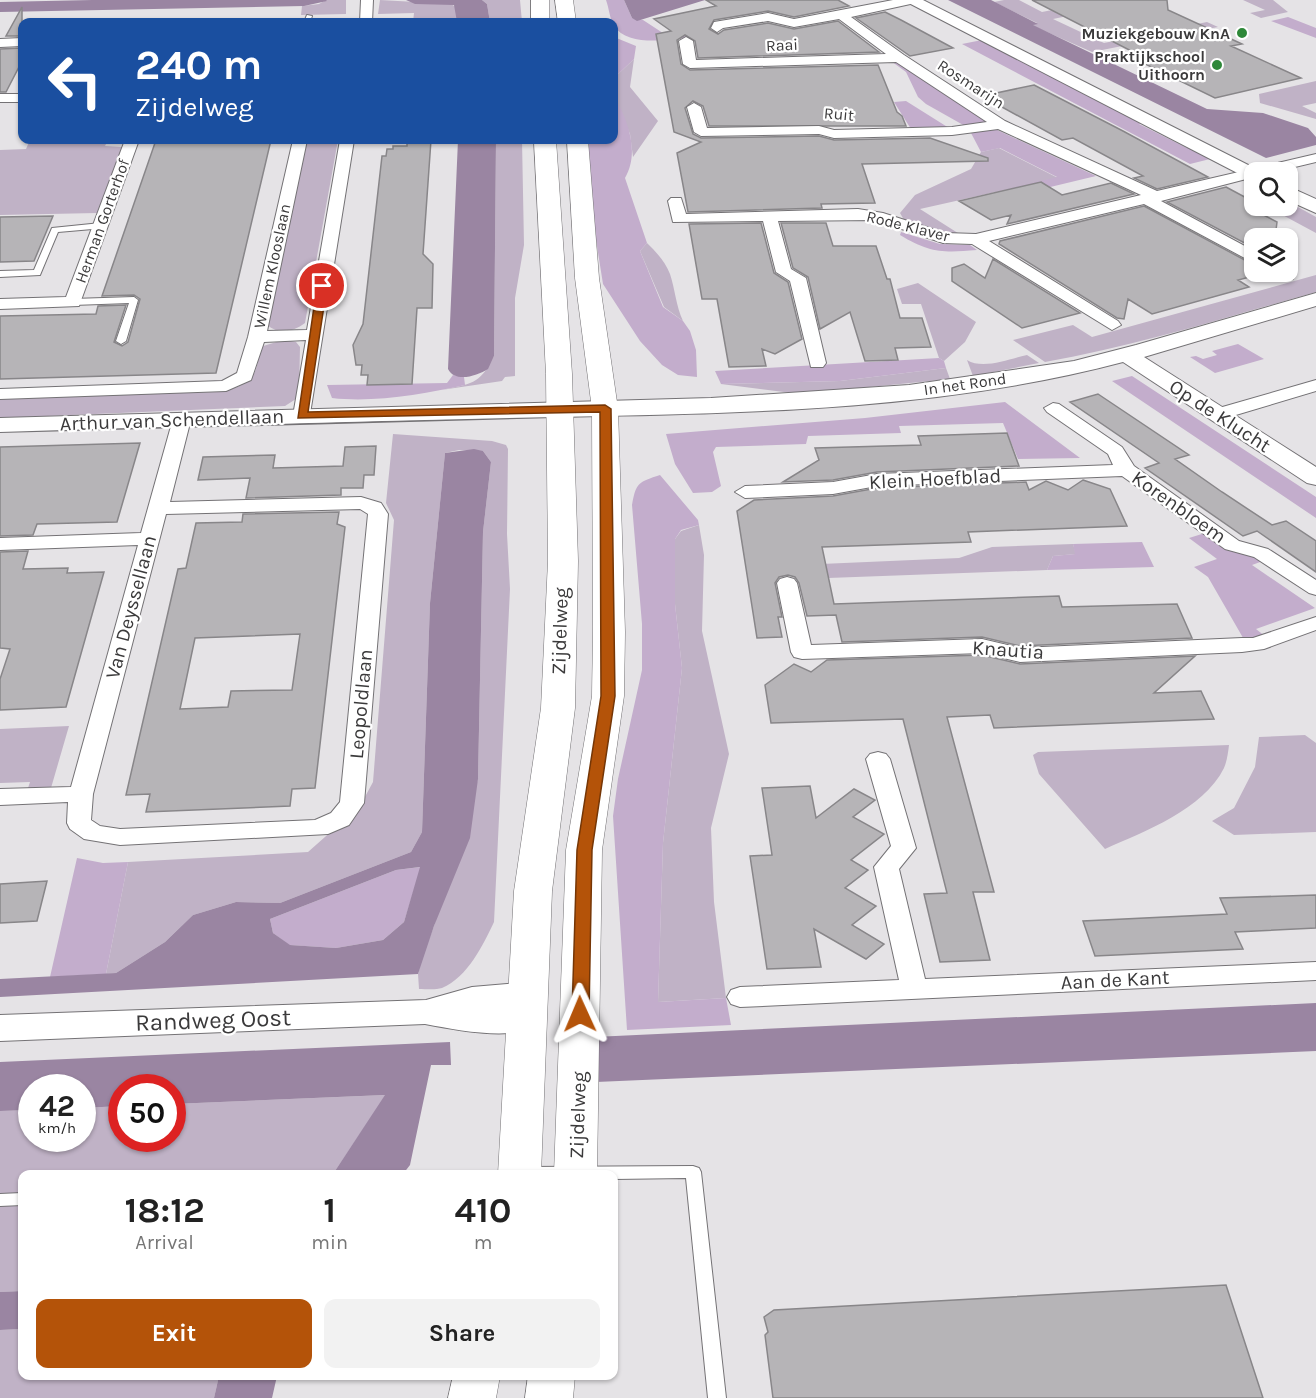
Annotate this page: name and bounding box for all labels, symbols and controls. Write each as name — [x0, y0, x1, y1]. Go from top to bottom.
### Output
place label: Muziekgebouw KnA — [1082, 24, 1230, 43]
marker: Muziekgebouw KnA — [1235, 26, 1249, 40]
street label: Raai — [765, 35, 799, 55]
text: 240 m — [135, 40, 262, 90]
icon: left — [36, 42, 114, 120]
place label: Praktijkschool Uithoorn — [1094, 47, 1205, 84]
street label: Rosmarijn — [934, 55, 1008, 113]
marker: Praktijkschool Uithoorn — [1210, 58, 1224, 72]
text: Zijdelweg — [135, 91, 254, 123]
street label: Ruit — [823, 103, 855, 125]
street label: Herman Gorterhof — [71, 156, 133, 286]
map controls — [1244, 162, 1298, 282]
button: search — [1244, 162, 1298, 216]
street label: Willem Klooslaan — [250, 202, 294, 330]
street label: Rode Klaver — [864, 206, 952, 246]
button: layers — [1244, 228, 1298, 282]
pin — [296, 260, 347, 311]
icon: arrive — [305, 269, 338, 302]
street label: In het Rond — [922, 369, 1008, 399]
street label: Op de Klucht — [1165, 375, 1275, 457]
street label: Arthur van Schendellaan — [59, 405, 285, 435]
street label: Klein Hoefblad — [868, 464, 1002, 494]
street label: Korenbloem — [1127, 466, 1231, 548]
street label: Van Deyssellaan — [101, 533, 161, 681]
street label: Zijdelweg — [547, 587, 573, 675]
street label: Knautia — [971, 636, 1045, 664]
street label: Leopoldlaan — [345, 648, 377, 760]
street label: Aan de Kant — [1060, 966, 1170, 994]
position arrow — [548, 982, 612, 1046]
street label: Randweg Oost — [135, 1003, 291, 1037]
street label: Zijdelweg — [565, 1071, 591, 1159]
speed limit sign: 50 — [108, 1074, 186, 1152]
text: 42 — [39, 1088, 75, 1124]
text: km/h — [38, 1119, 76, 1137]
text: 18:12 — [124, 1189, 205, 1231]
text: 1 — [323, 1189, 336, 1231]
text: 410 — [455, 1189, 512, 1231]
text: Arrival — [135, 1231, 194, 1254]
text: min — [311, 1231, 348, 1254]
text: m — [474, 1231, 492, 1254]
button: Exit — [36, 1299, 312, 1368]
button: Share — [324, 1299, 600, 1368]

